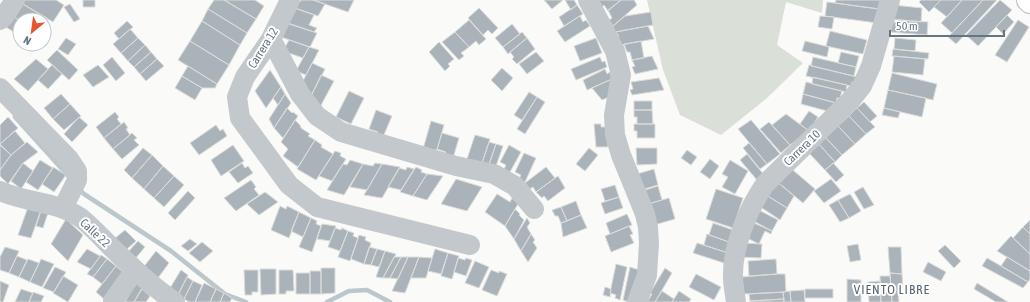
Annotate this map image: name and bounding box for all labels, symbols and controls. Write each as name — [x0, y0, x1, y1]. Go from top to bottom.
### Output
north arrow — [12, 12, 52, 52]
scale bar — [890, 12, 1004, 38]
text: 50 m — [896, 19, 918, 33]
street label: Carrera 12 — [245, 25, 281, 71]
text: N — [21, 34, 33, 48]
street label: Carrera 10 — [781, 127, 823, 169]
street label: Calle 22 — [77, 216, 113, 250]
district label: VIENTO LIBRE — [854, 282, 930, 297]

